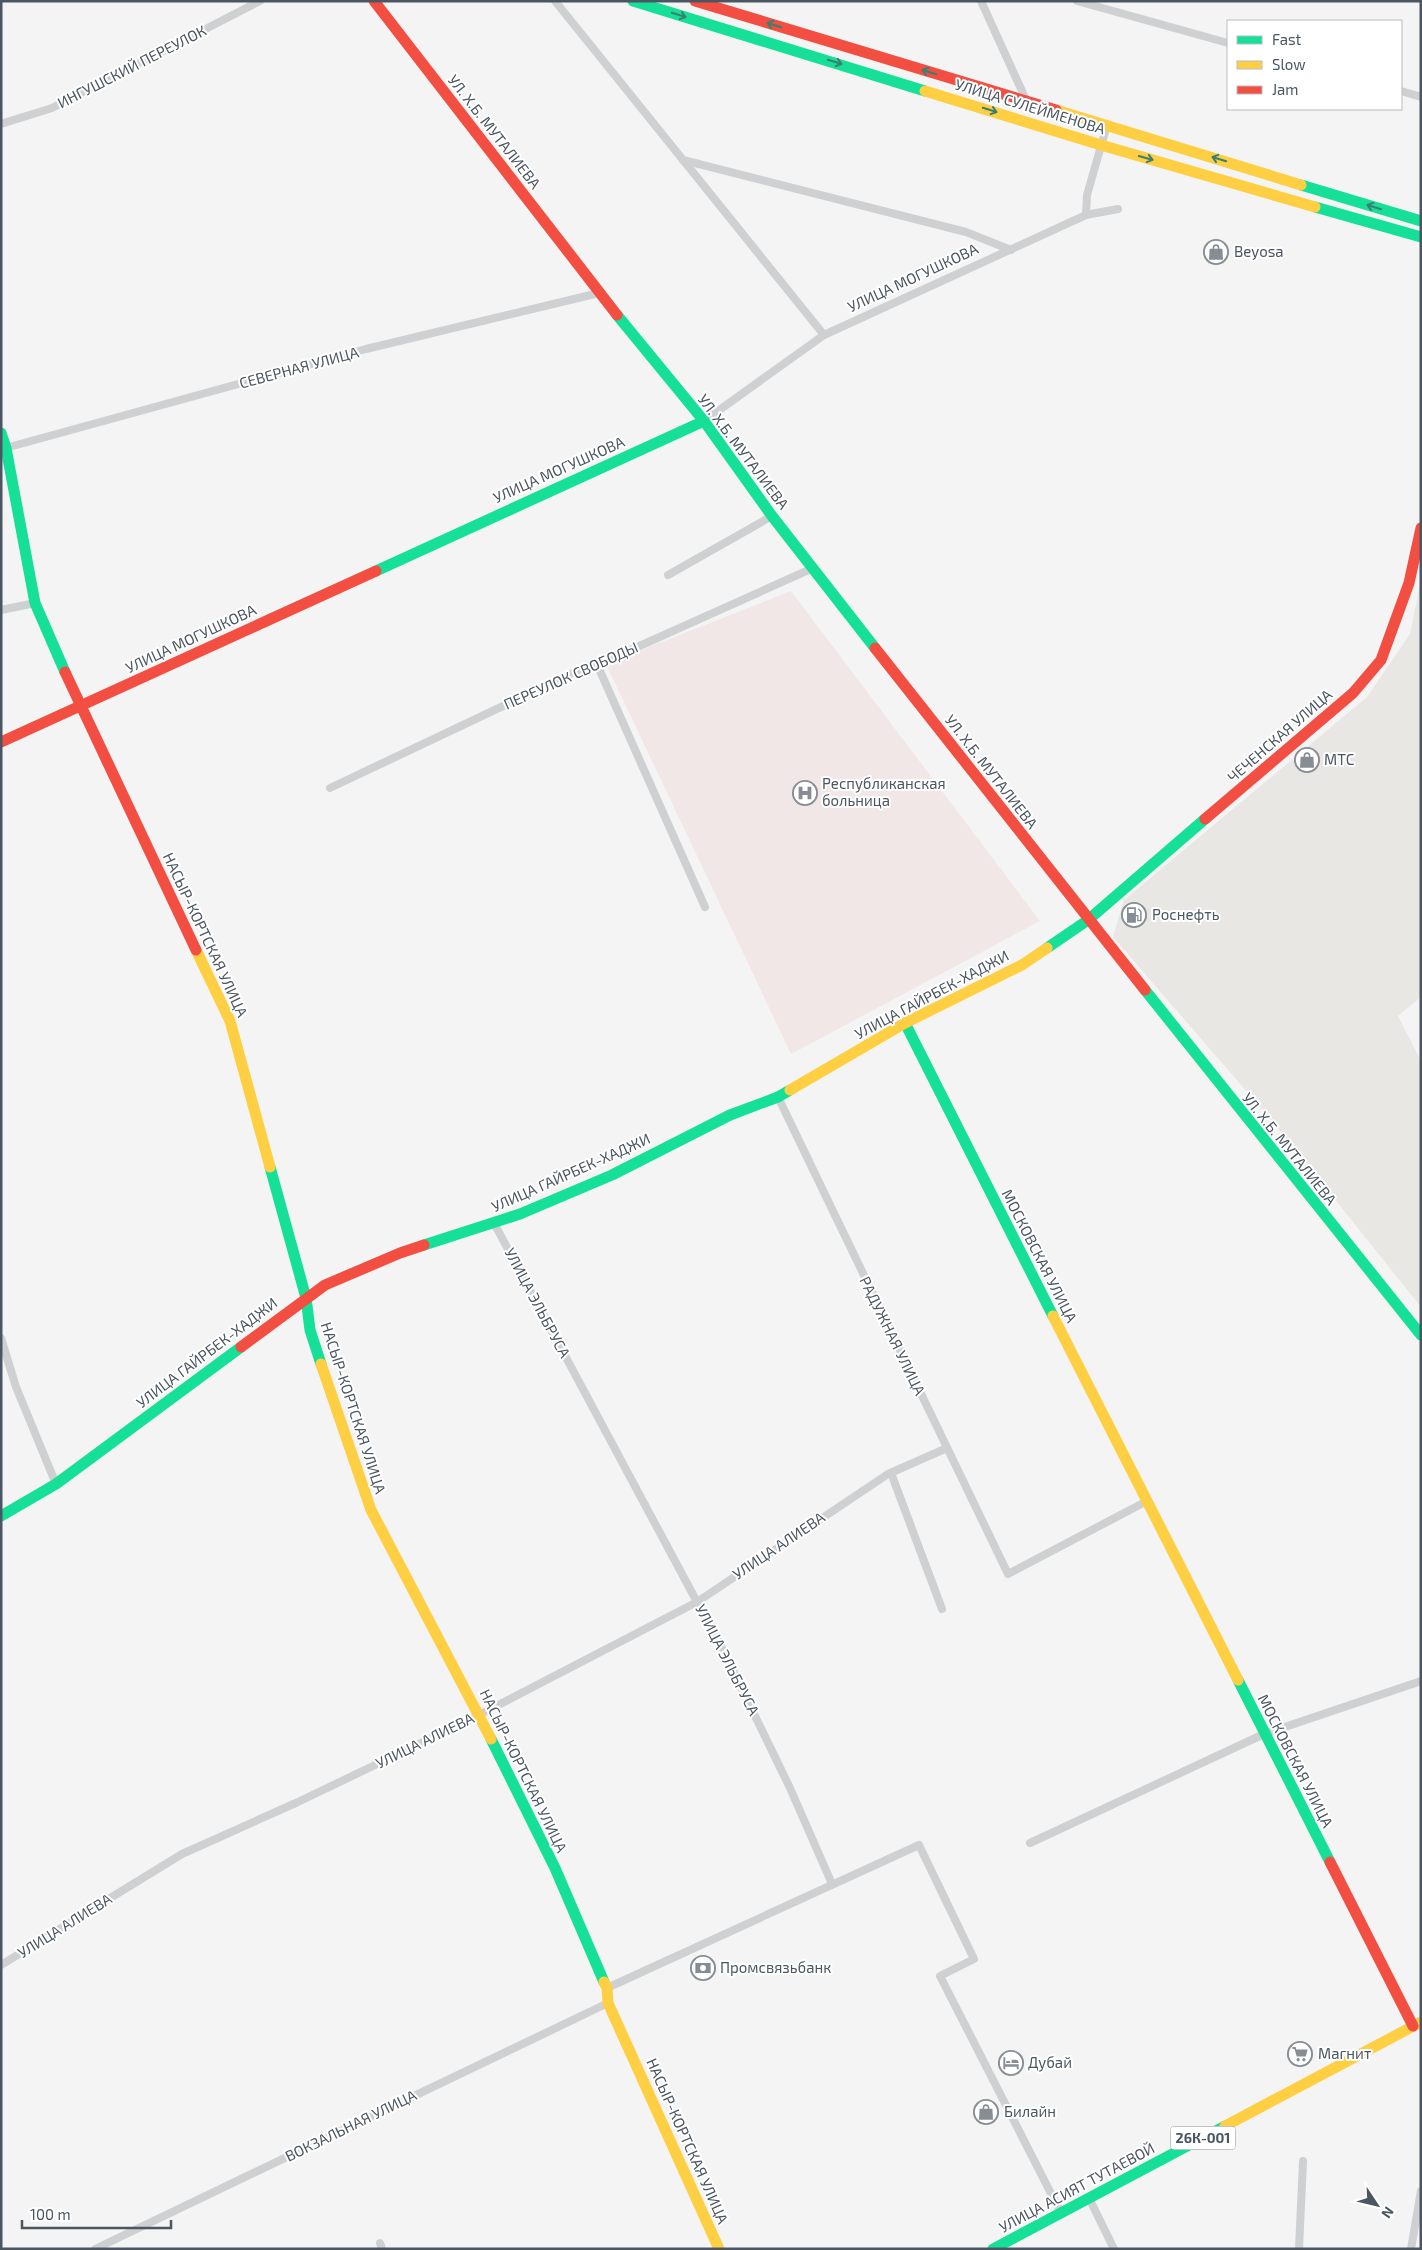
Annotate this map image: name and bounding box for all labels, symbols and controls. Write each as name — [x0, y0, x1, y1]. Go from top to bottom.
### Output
one-way arrow — [671, 11, 687, 21]
one-way arrow — [766, 19, 782, 29]
legend — [1227, 20, 1402, 110]
street label: ИНГУШСКИЙ ПЕРЕУЛОК — [54, 21, 209, 111]
text: Fast — [1272, 30, 1302, 48]
text: Slow — [1272, 55, 1306, 73]
one-way arrow — [827, 58, 843, 68]
one-way arrow — [922, 67, 937, 76]
street label: УЛ. Х.Б. МУТАЛИЕВА — [445, 71, 545, 192]
street label: УЛИЦА СУЛЕЙМЕНОВА — [953, 75, 1108, 138]
text: Jam — [1272, 80, 1298, 98]
one-way arrow — [982, 106, 998, 116]
one-way arrow — [1137, 154, 1153, 163]
one-way arrow — [1211, 154, 1227, 164]
one-way arrow — [1366, 201, 1382, 211]
street label: УЛИЦА МОГУШКОВА — [845, 239, 981, 315]
shop icon: Beyosa — [1203, 239, 1229, 265]
place label: Beyosa — [1234, 242, 1284, 260]
street label: СЕВЕРНАЯ УЛИЦА — [237, 342, 361, 392]
street label: УЛ. Х.Б. МУТАЛИЕВА — [695, 390, 793, 513]
street label: УЛИЦА МОГУШКОВА — [490, 432, 628, 506]
street label: УЛИЦА МОГУШКОВА — [123, 600, 259, 676]
street label: ПЕРЕУЛОК СВОБОДЫ — [501, 637, 641, 713]
street label: ЧЕЧЕНСКАЯ УЛИЦА — [1223, 685, 1336, 786]
street label: УЛ. Х.Б. МУТАЛИЕВА — [942, 711, 1042, 832]
shop icon: МТС — [1294, 747, 1320, 773]
place label: МТС — [1324, 750, 1355, 768]
place label: Республиканская больница — [822, 774, 946, 809]
hospital icon: Республиканская больница — [792, 780, 818, 806]
street label: НАСЫР-КОРТСКАЯ УЛИЦА — [160, 850, 252, 1020]
fuel station icon: Роснефть — [1121, 902, 1147, 928]
place label: Роснефть — [1152, 905, 1220, 923]
street label: УЛИЦА ГАЙРБЕК-ХАДЖИ — [852, 946, 1012, 1042]
street label: УЛ. Х.Б. МУТАЛИЕВА — [1239, 1088, 1341, 1209]
street label: УЛИЦА ГАЙРБЕК-ХАДЖИ — [489, 1129, 653, 1215]
street label: МОСКОВСКАЯ УЛИЦА — [999, 1186, 1082, 1326]
street label: УЛИЦА ЭЛЬБРУСА — [501, 1244, 575, 1361]
street label: РАДУЖНАЯ УЛИЦА — [856, 1273, 930, 1399]
street label: УЛИЦА ГАЙРБЕК-ХАДЖИ — [132, 1293, 280, 1411]
street label: НАСЫР-КОРТСКАЯ УЛИЦА — [318, 1320, 390, 1496]
street label: УЛИЦА АЛИЕВА — [729, 1507, 829, 1583]
street label: УЛИЦА ЭЛЬБРУСА — [692, 1601, 764, 1719]
street label: НАСЫР-КОРТСКАЯ УЛИЦА — [477, 1686, 572, 1856]
street label: МОСКОВСКАЯ УЛИЦА — [1255, 1691, 1338, 1831]
street label: УЛИЦА АЛИЕВА — [372, 1708, 477, 1772]
street label: УЛИЦА АЛИЕВА — [14, 1889, 115, 1961]
bank icon: Промсвязьбанк — [690, 1955, 716, 1981]
place label: Промсвязьбанк — [720, 1958, 831, 1976]
supermarket icon: Магнит — [1287, 2041, 1313, 2067]
place label: Магнит — [1318, 2044, 1371, 2062]
hotel icon: Дубай — [998, 2050, 1024, 2076]
place label: Дубай — [1028, 2053, 1072, 2072]
street label: НАСЫР-КОРТСКАЯ УЛИЦА — [643, 2055, 733, 2227]
street label: ВОКЗАЛЬНАЯ УЛИЦА — [282, 2085, 420, 2165]
shop icon: Билайн — [973, 2099, 999, 2125]
place label: Билайн — [1004, 2102, 1056, 2120]
road number: 26К-001 — [1170, 2126, 1236, 2150]
street label: УЛИЦА АСИЯТ ТУТАЕВОЙ — [996, 2138, 1157, 2236]
north arrow — [1352, 2180, 1402, 2230]
scale bar — [22, 2198, 171, 2230]
text: N — [1378, 2204, 1398, 2222]
text: 100 m — [30, 2205, 71, 2223]

